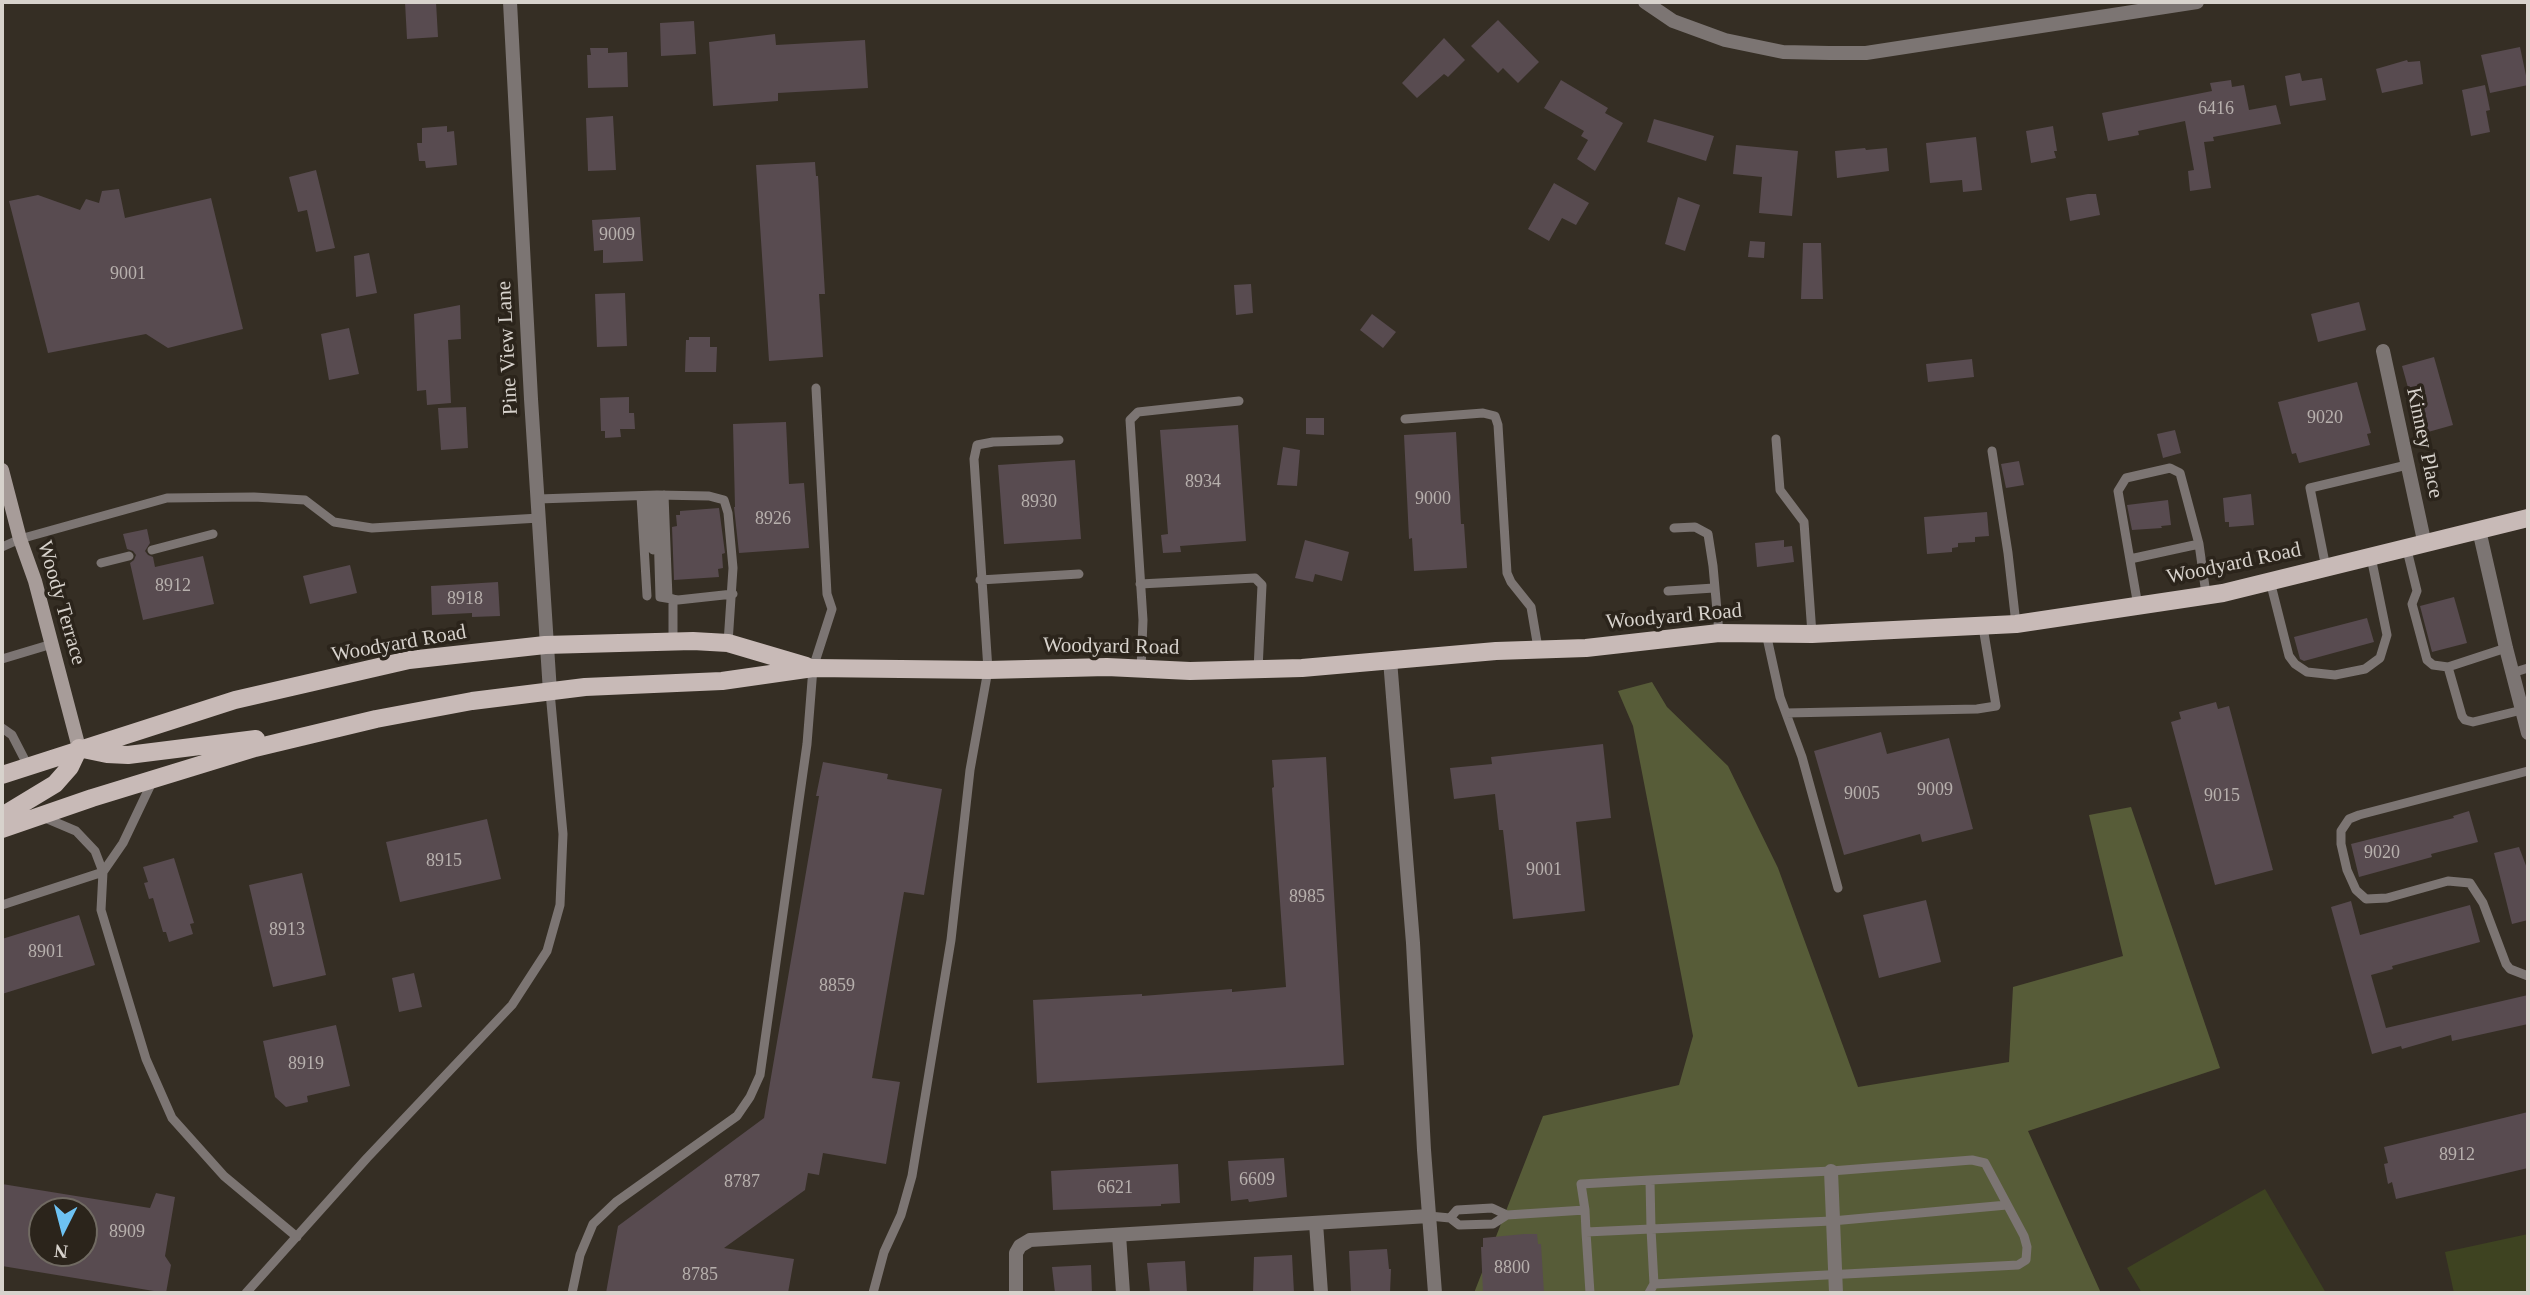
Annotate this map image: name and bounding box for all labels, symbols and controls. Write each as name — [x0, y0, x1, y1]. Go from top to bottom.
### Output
house number: 6416 — [2198, 98, 2234, 120]
house number: 9009 — [599, 224, 635, 246]
house number: 9001 — [110, 263, 146, 285]
street label: Pine View Lane — [492, 280, 524, 416]
street label: Kinney Place — [2400, 385, 2448, 501]
house number: 9020 — [2307, 407, 2343, 429]
house number: 8934 — [1185, 471, 1221, 493]
house number: 9000 — [1415, 488, 1451, 510]
house number: 8930 — [1021, 491, 1057, 513]
house number: 8926 — [755, 508, 791, 530]
street label: Woodyard Road — [2165, 537, 2303, 591]
street label: Woody Terrace — [31, 538, 91, 668]
house number: 8912 — [155, 575, 191, 597]
house number: 8918 — [447, 588, 483, 610]
street label: Woodyard Road — [1605, 598, 1743, 636]
street label: Woodyard Road — [330, 620, 468, 668]
street label: Woodyard Road — [1043, 633, 1179, 661]
house number: 9009 — [1917, 779, 1953, 801]
house number: 9005 — [1844, 783, 1880, 805]
house number: 9015 — [2204, 785, 2240, 807]
house number: 9020 — [2364, 842, 2400, 864]
house number: 8915 — [426, 850, 462, 872]
house number: 9001 — [1526, 859, 1562, 881]
house number: 8985 — [1289, 886, 1325, 908]
house number: 8913 — [269, 919, 305, 941]
house number: 8901 — [28, 941, 64, 963]
house number: 8859 — [819, 975, 855, 997]
house number: 8919 — [288, 1053, 324, 1075]
house number: 8912 — [2439, 1144, 2475, 1166]
house number: 6609 — [1239, 1169, 1275, 1191]
house number: 8787 — [724, 1171, 760, 1193]
house number: 6621 — [1097, 1177, 1133, 1199]
north arrow — [28, 1197, 98, 1267]
house number: 8909 — [109, 1221, 145, 1243]
text: N — [53, 1240, 69, 1263]
house number: 8800 — [1494, 1257, 1530, 1279]
house number: 8785 — [682, 1264, 718, 1286]

